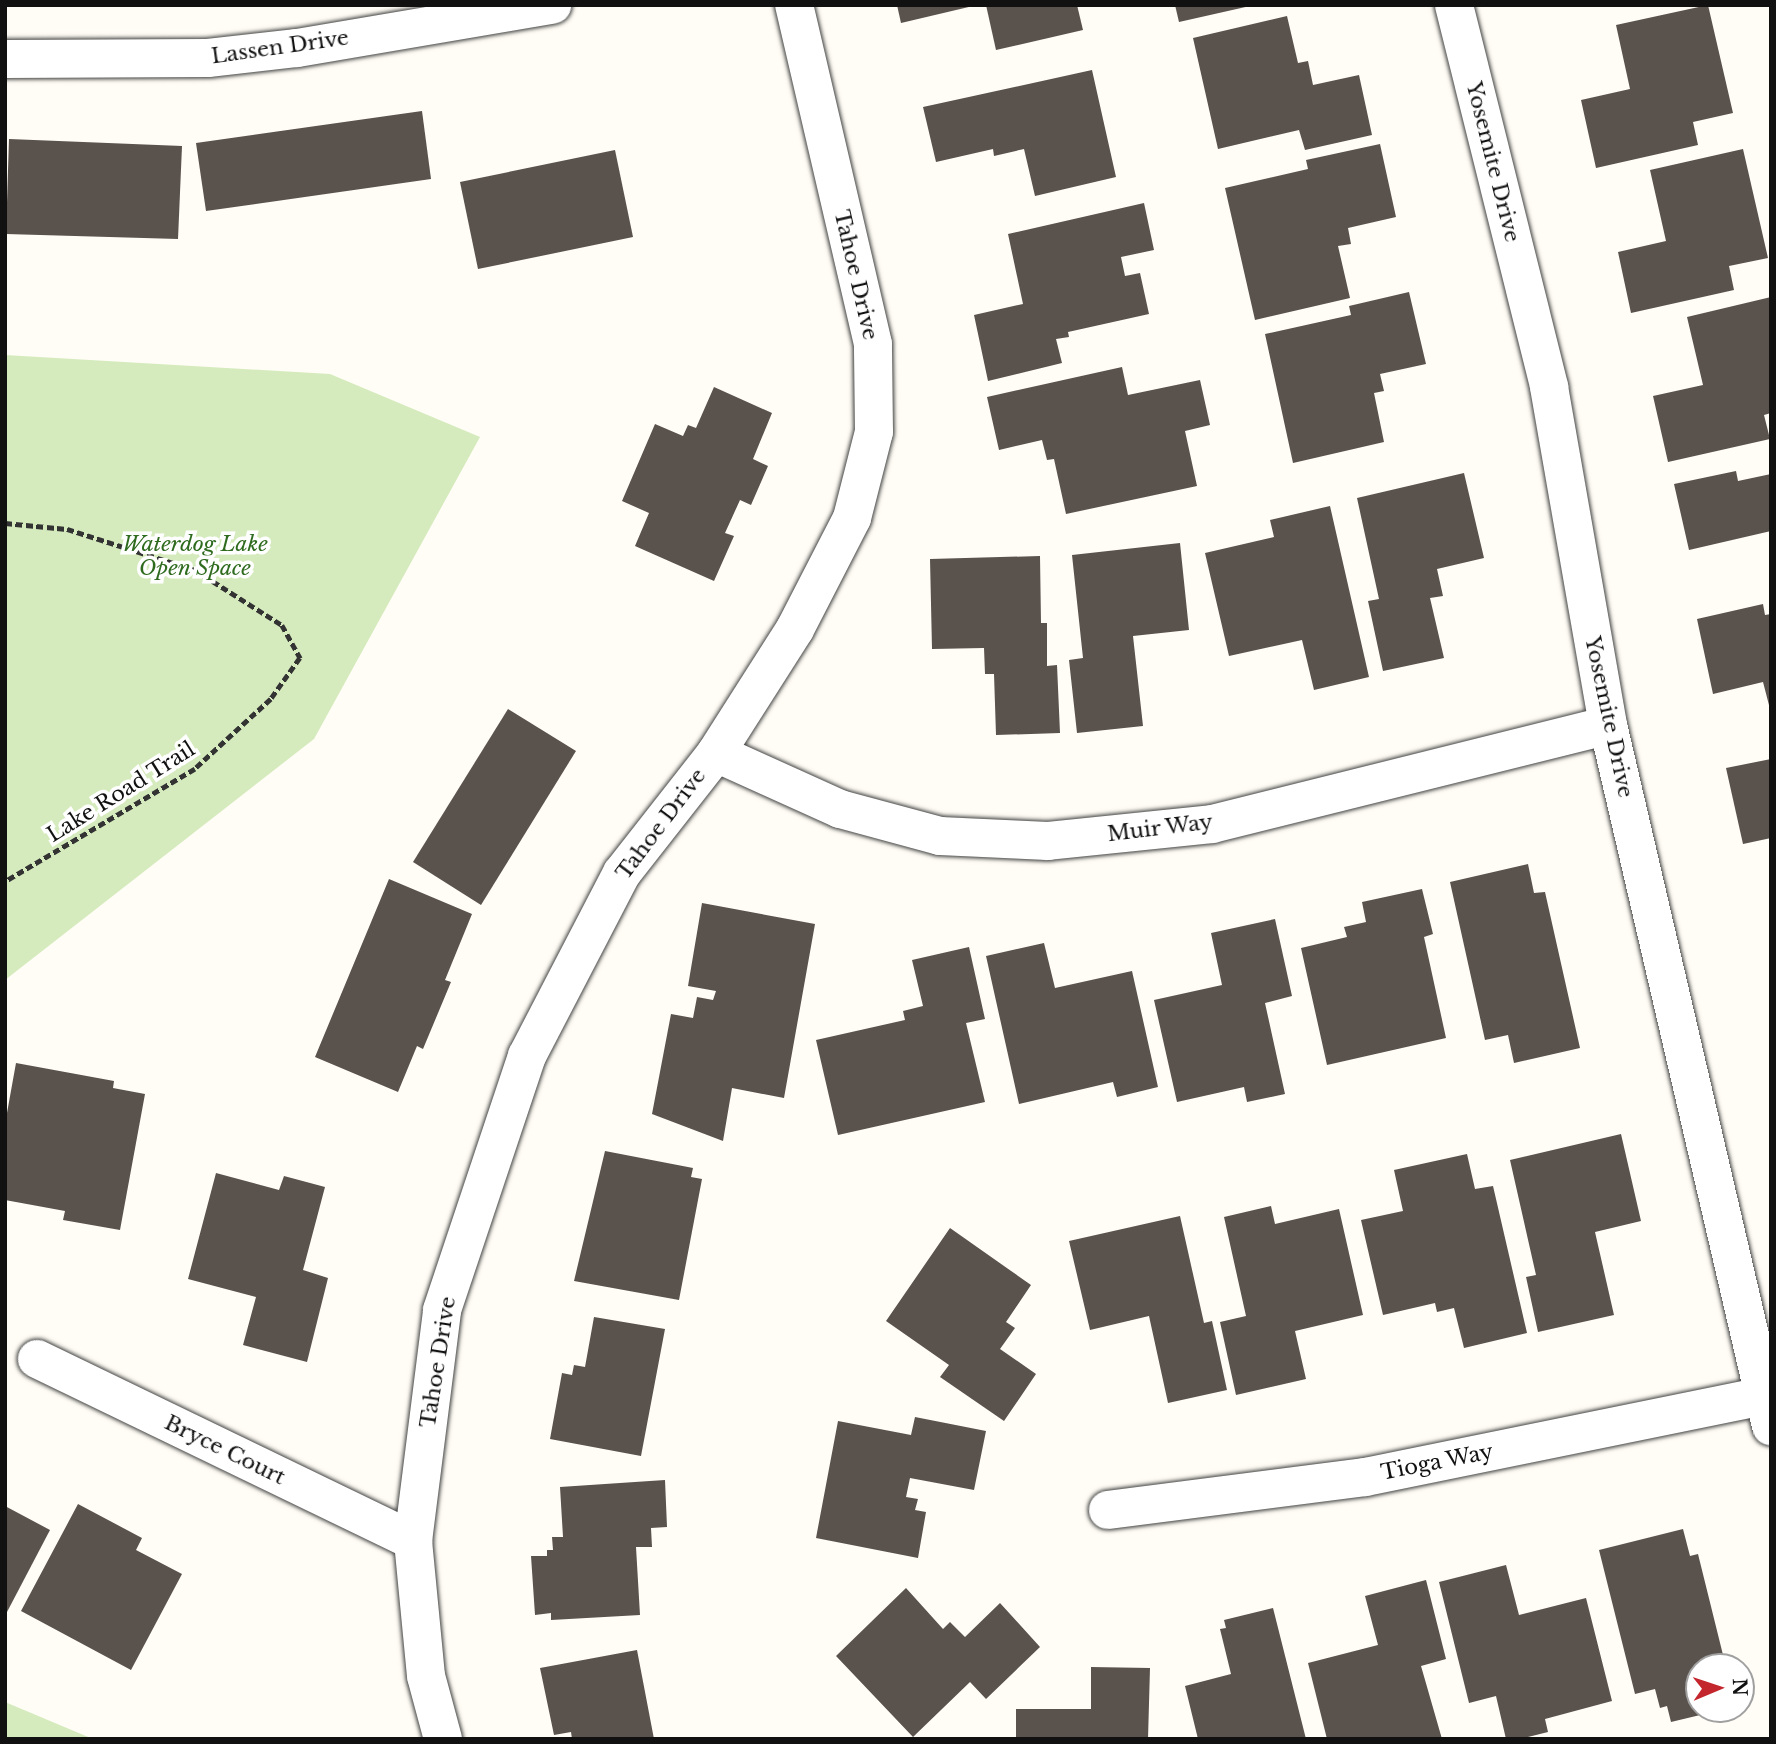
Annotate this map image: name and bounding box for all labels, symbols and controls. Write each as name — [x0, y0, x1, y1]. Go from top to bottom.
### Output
street label: Lassen Drive — [210, 25, 350, 69]
street label: Yosemite Drive — [1461, 79, 1525, 245]
street label: Tahoe Drive — [829, 208, 883, 342]
park label: Waterdog Lake Open Space — [122, 531, 268, 581]
street label: Yosemite Drive — [1580, 634, 1638, 800]
street label: Lake Road Trail — [42, 736, 200, 848]
street label: Tahoe Drive — [611, 763, 711, 885]
street label: Muir Way — [1105, 809, 1215, 847]
street label: Tahoe Drive — [415, 1295, 461, 1429]
street label: Bryce Court — [161, 1410, 289, 1490]
street label: Tioga Way — [1378, 1439, 1496, 1485]
north arrow — [1685, 1653, 1755, 1723]
text: N — [1728, 1678, 1751, 1697]

